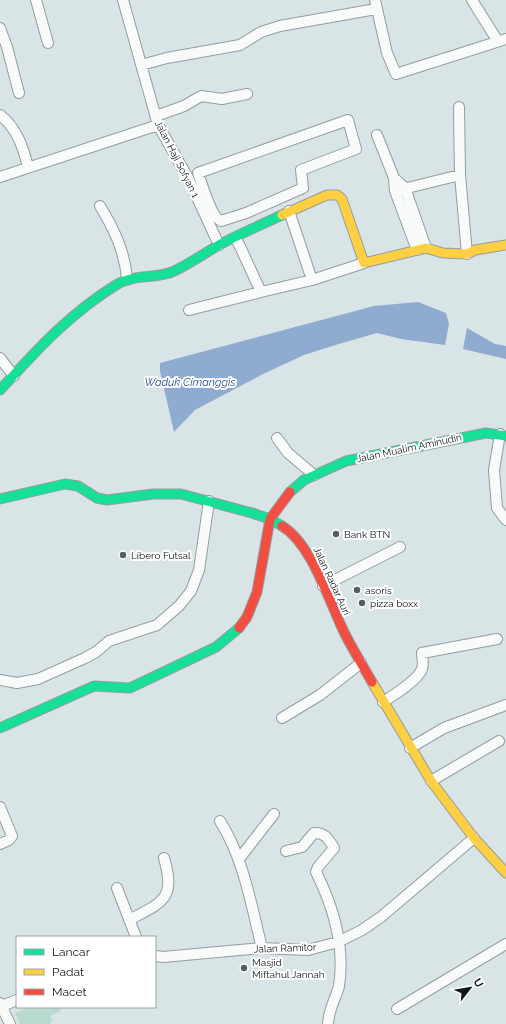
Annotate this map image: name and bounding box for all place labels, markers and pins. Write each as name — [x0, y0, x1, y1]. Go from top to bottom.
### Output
marker: Bank BTN — [331, 529, 341, 539]
place label: Bank BTN — [344, 529, 390, 540]
marker: Libero Futsal — [118, 550, 128, 560]
place label: Libero Futsal — [131, 550, 191, 561]
marker: asoris — [352, 585, 362, 595]
place label: asoris — [365, 585, 392, 596]
marker: pizza boxx — [357, 598, 367, 608]
place label: pizza boxx — [370, 598, 418, 609]
place label: Masjid Miftahul Jannah — [252, 957, 325, 980]
marker: Masjid Miftahul Jannah — [239, 963, 249, 973]

